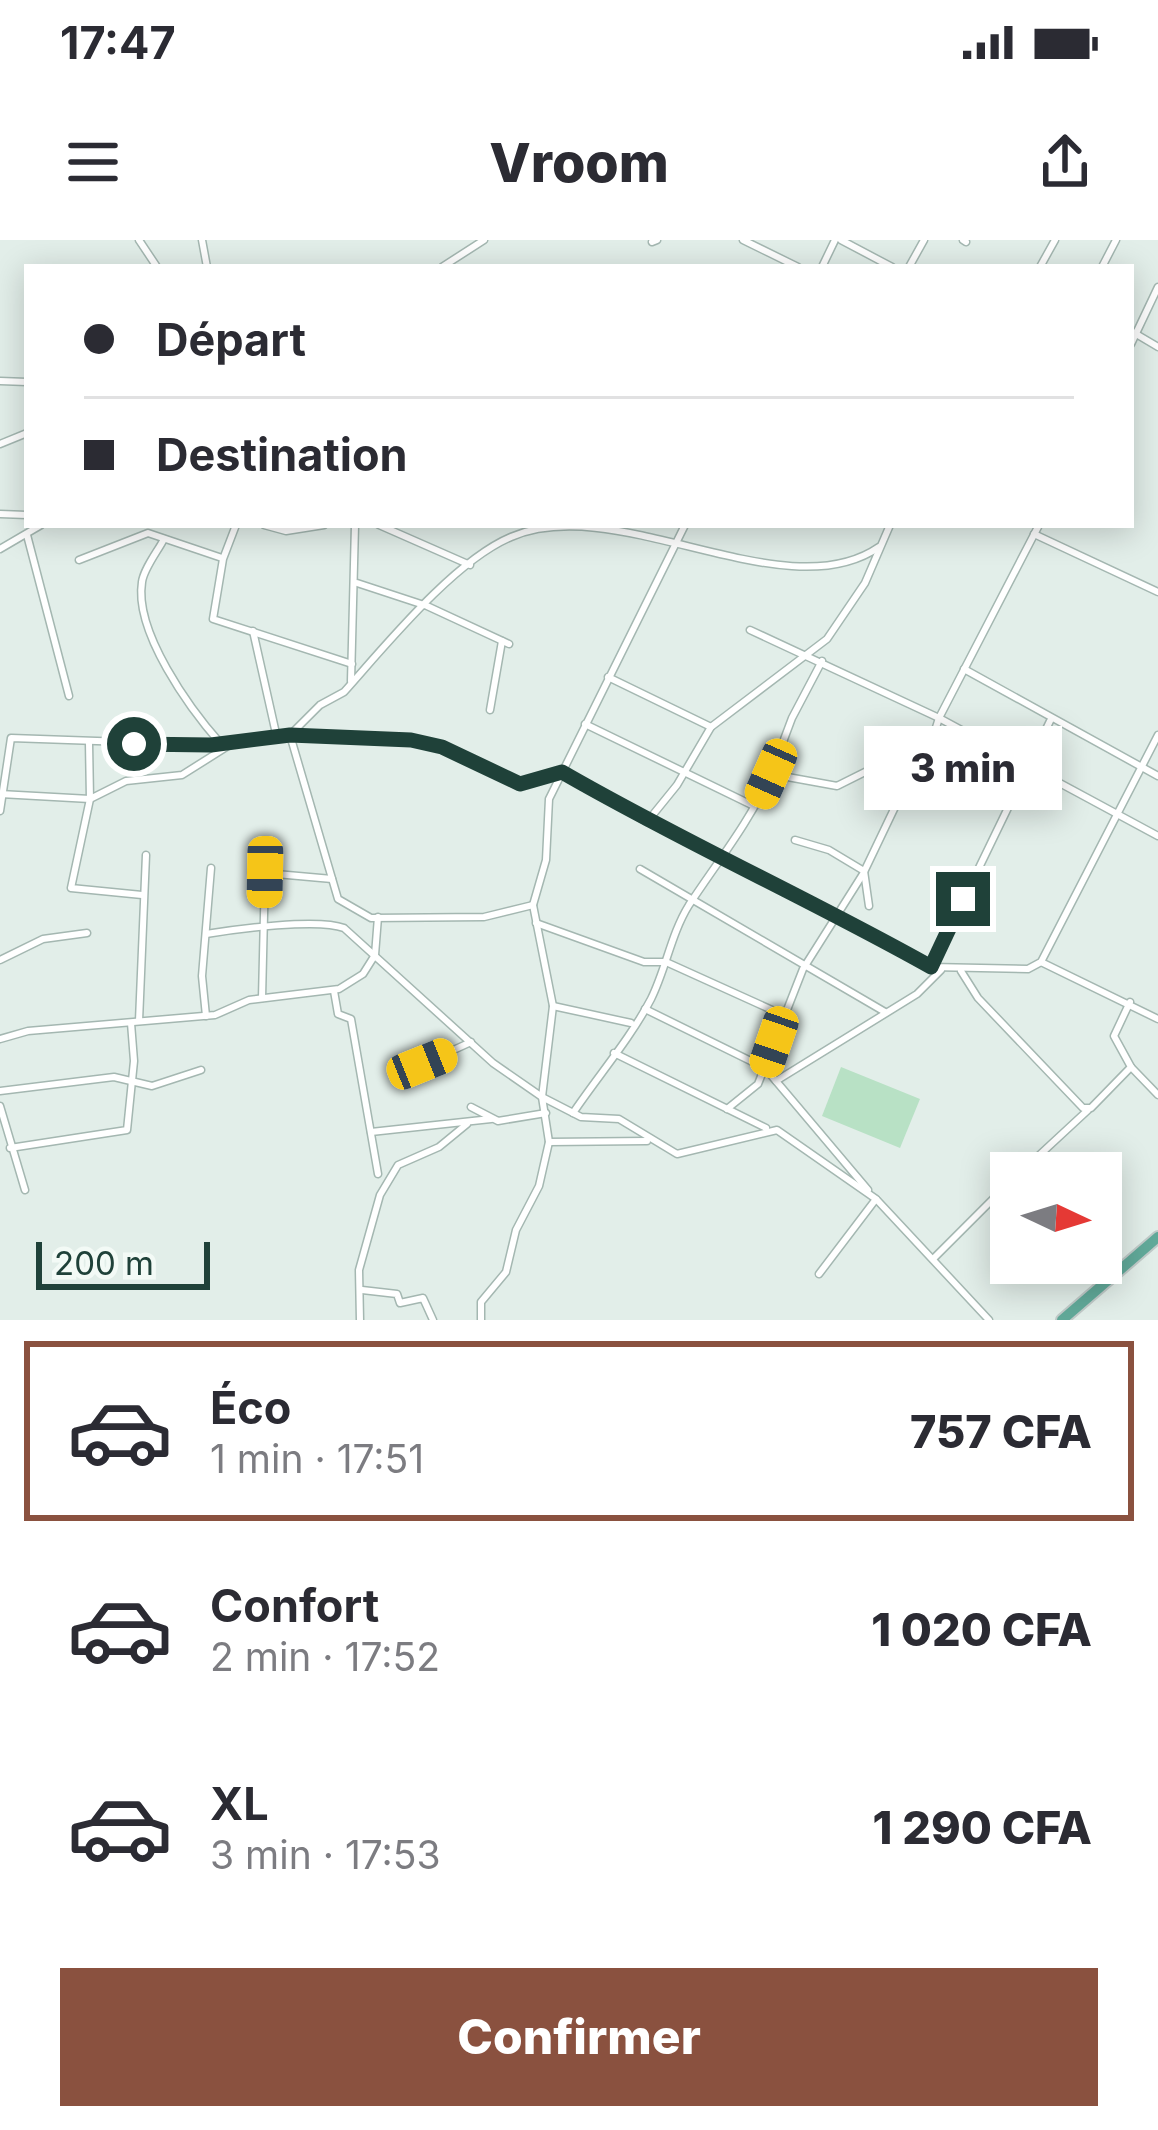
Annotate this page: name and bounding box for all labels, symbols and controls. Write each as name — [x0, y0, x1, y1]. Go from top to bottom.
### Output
text: 17:47 — [60, 15, 176, 70]
icon: menu — [60, 129, 126, 195]
icon: share — [1032, 129, 1098, 195]
text: Vroom — [489, 130, 669, 195]
text: Départ — [156, 312, 306, 367]
text: Destination — [156, 427, 408, 482]
route start — [107, 717, 161, 771]
callout: 3 min — [864, 725, 1062, 809]
car — [740, 734, 802, 814]
text: 3 min — [910, 744, 1016, 791]
car — [246, 836, 284, 908]
route end — [936, 872, 990, 926]
car — [745, 1002, 803, 1082]
car — [382, 1034, 462, 1094]
north arrow — [990, 1152, 1122, 1284]
map controls — [990, 1152, 1122, 1284]
scale bar — [36, 1236, 210, 1289]
text: 200 m — [54, 1243, 154, 1283]
icon: car — [66, 1377, 174, 1485]
text: Éco — [210, 1380, 291, 1435]
text: 757 CFA — [910, 1404, 1092, 1459]
text: 1 min · 17:51 — [210, 1435, 424, 1482]
icon: car — [66, 1575, 174, 1683]
text: Confort — [210, 1578, 379, 1633]
text: 1 020 CFA — [871, 1602, 1092, 1657]
text: 2 min · 17:52 — [210, 1633, 440, 1680]
icon: car — [66, 1773, 174, 1881]
text: XL — [210, 1776, 269, 1831]
text: 1 290 CFA — [872, 1800, 1092, 1855]
text: 3 min · 17:53 — [210, 1831, 441, 1878]
button: Confirmer — [60, 1968, 1098, 2106]

